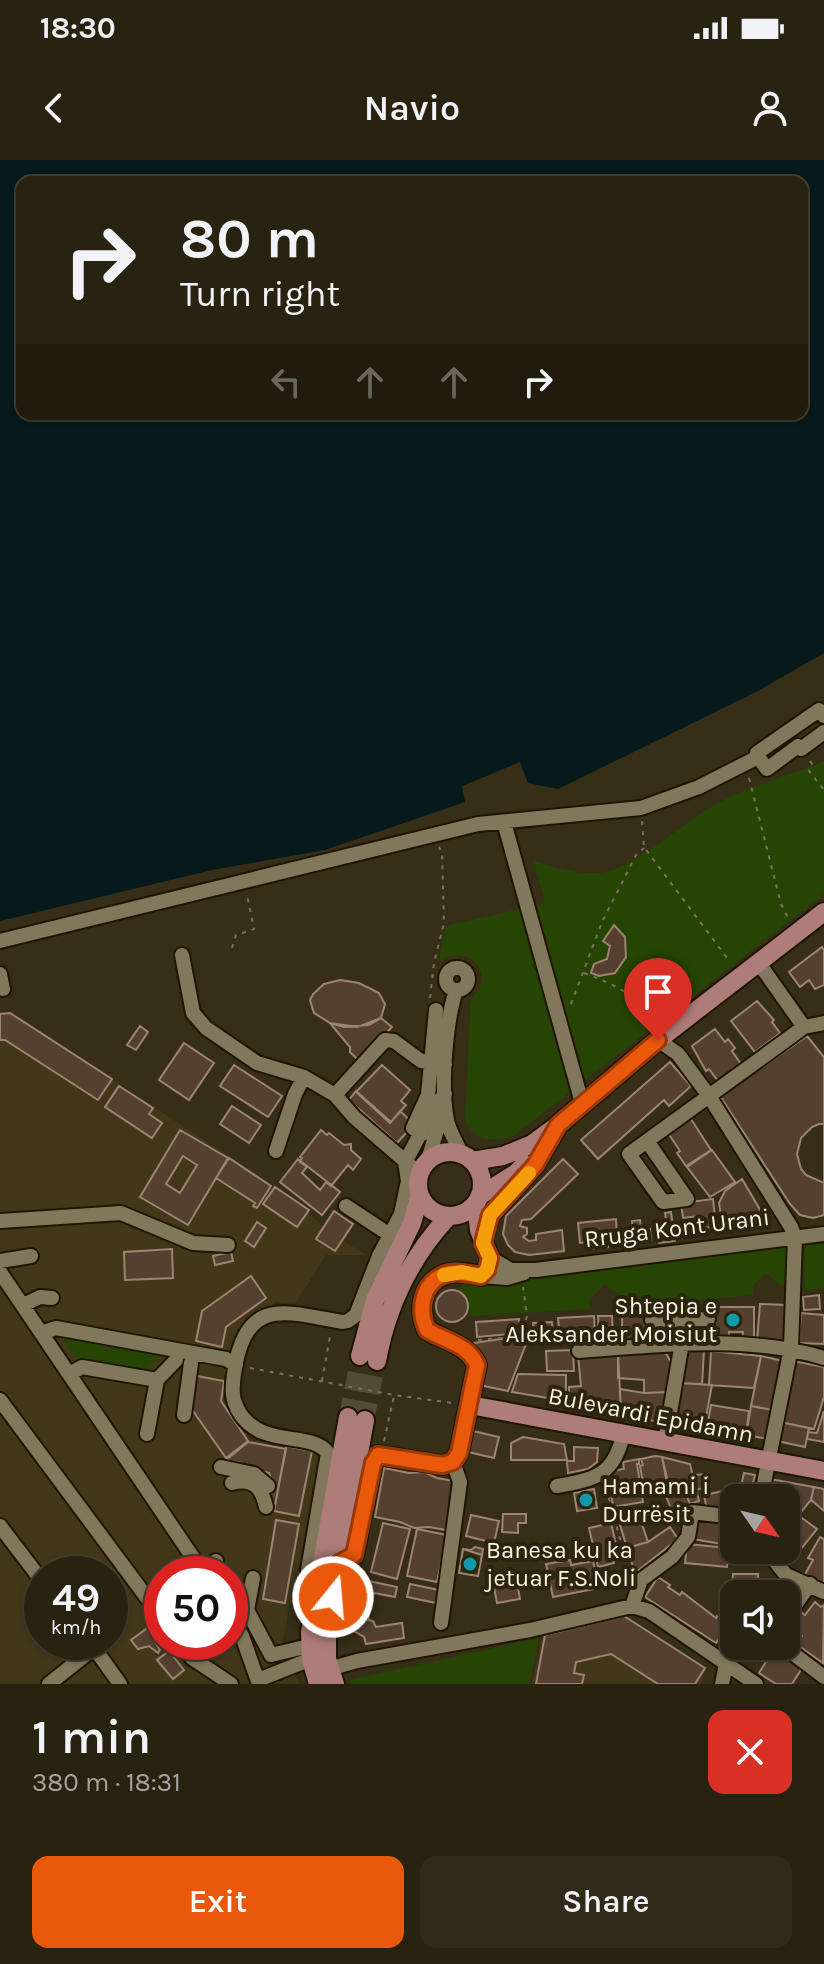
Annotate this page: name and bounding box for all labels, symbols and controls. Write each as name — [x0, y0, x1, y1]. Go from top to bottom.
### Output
text: 18:30 — [40, 10, 116, 46]
icon: back — [32, 86, 76, 130]
icon: person — [748, 86, 792, 130]
text: Navio — [364, 87, 460, 129]
text: 80 m — [180, 206, 319, 271]
icon: right — [48, 208, 152, 312]
text: Turn right — [180, 273, 340, 315]
icon: left — [264, 360, 308, 404]
icon: ahead — [348, 360, 392, 404]
icon: ahead — [432, 360, 476, 404]
icon: right — [516, 360, 560, 404]
pin — [624, 958, 692, 1040]
icon: arrive — [636, 970, 680, 1014]
street label: Rruga Kont Urani — [583, 1203, 771, 1253]
place label: Shtepia e Aleksander Moisiut — [505, 1292, 717, 1348]
marker: Shtepia e Aleksander Moisiut — [724, 1311, 742, 1329]
street label: Bulevardi Epidamn — [546, 1381, 756, 1449]
place label: Hamami i Durrësit — [602, 1472, 709, 1528]
north arrow — [720, 1484, 800, 1564]
map controls — [720, 1484, 800, 1660]
marker: Hamami i Durrësit — [577, 1491, 595, 1509]
place label: Banesa ku ka jetuar F.S.Noli — [483, 1536, 636, 1592]
position arrow — [291, 1555, 375, 1639]
marker: Banesa ku ka jetuar F.S.Noli — [461, 1555, 479, 1573]
speed limit sign: 50 — [144, 1556, 248, 1660]
text: 49 — [52, 1574, 100, 1621]
button: sound — [720, 1580, 800, 1660]
text: km/h — [51, 1616, 101, 1639]
text: 1 min — [32, 1709, 151, 1765]
button: close — [708, 1710, 792, 1794]
text: 380 m · 18:31 — [32, 1767, 181, 1798]
button: Exit — [32, 1856, 404, 1948]
button: Share — [420, 1856, 792, 1948]

